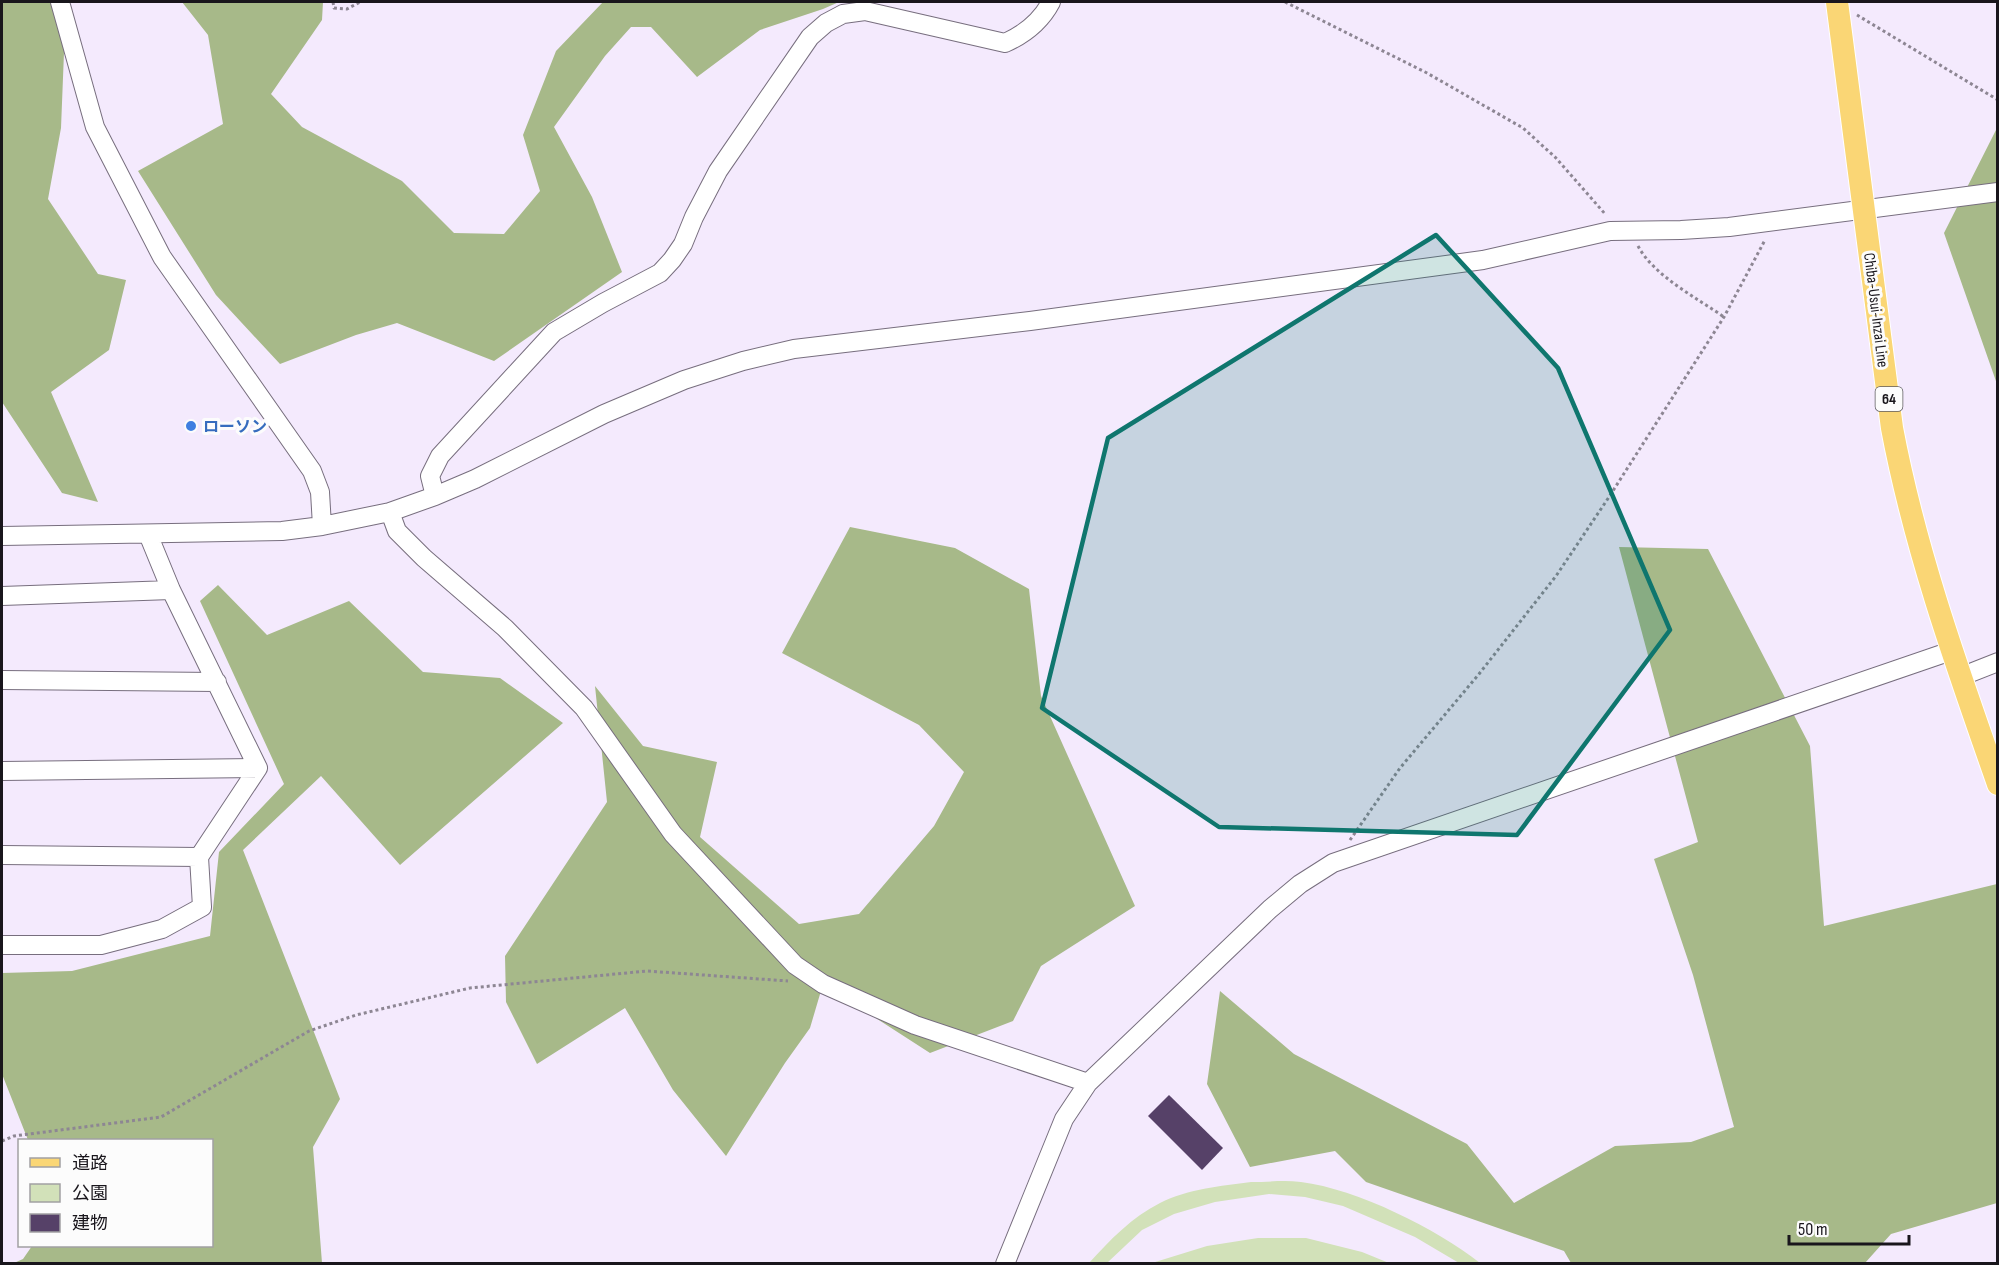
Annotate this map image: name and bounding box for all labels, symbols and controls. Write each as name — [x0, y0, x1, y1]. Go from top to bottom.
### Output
street label: Chiba-Usui-Inzai Line — [1859, 252, 1892, 368]
road number: 64 — [1876, 387, 1902, 411]
place label: ローソン — [203, 418, 267, 437]
marker: ローソン — [184, 419, 198, 433]
legend — [18, 1139, 213, 1247]
text: 道路 — [72, 1153, 108, 1174]
text: 公園 — [72, 1183, 108, 1204]
scale bar — [1789, 1208, 1909, 1246]
text: 建物 — [72, 1213, 108, 1234]
text: 50 m — [1798, 1219, 1828, 1240]

